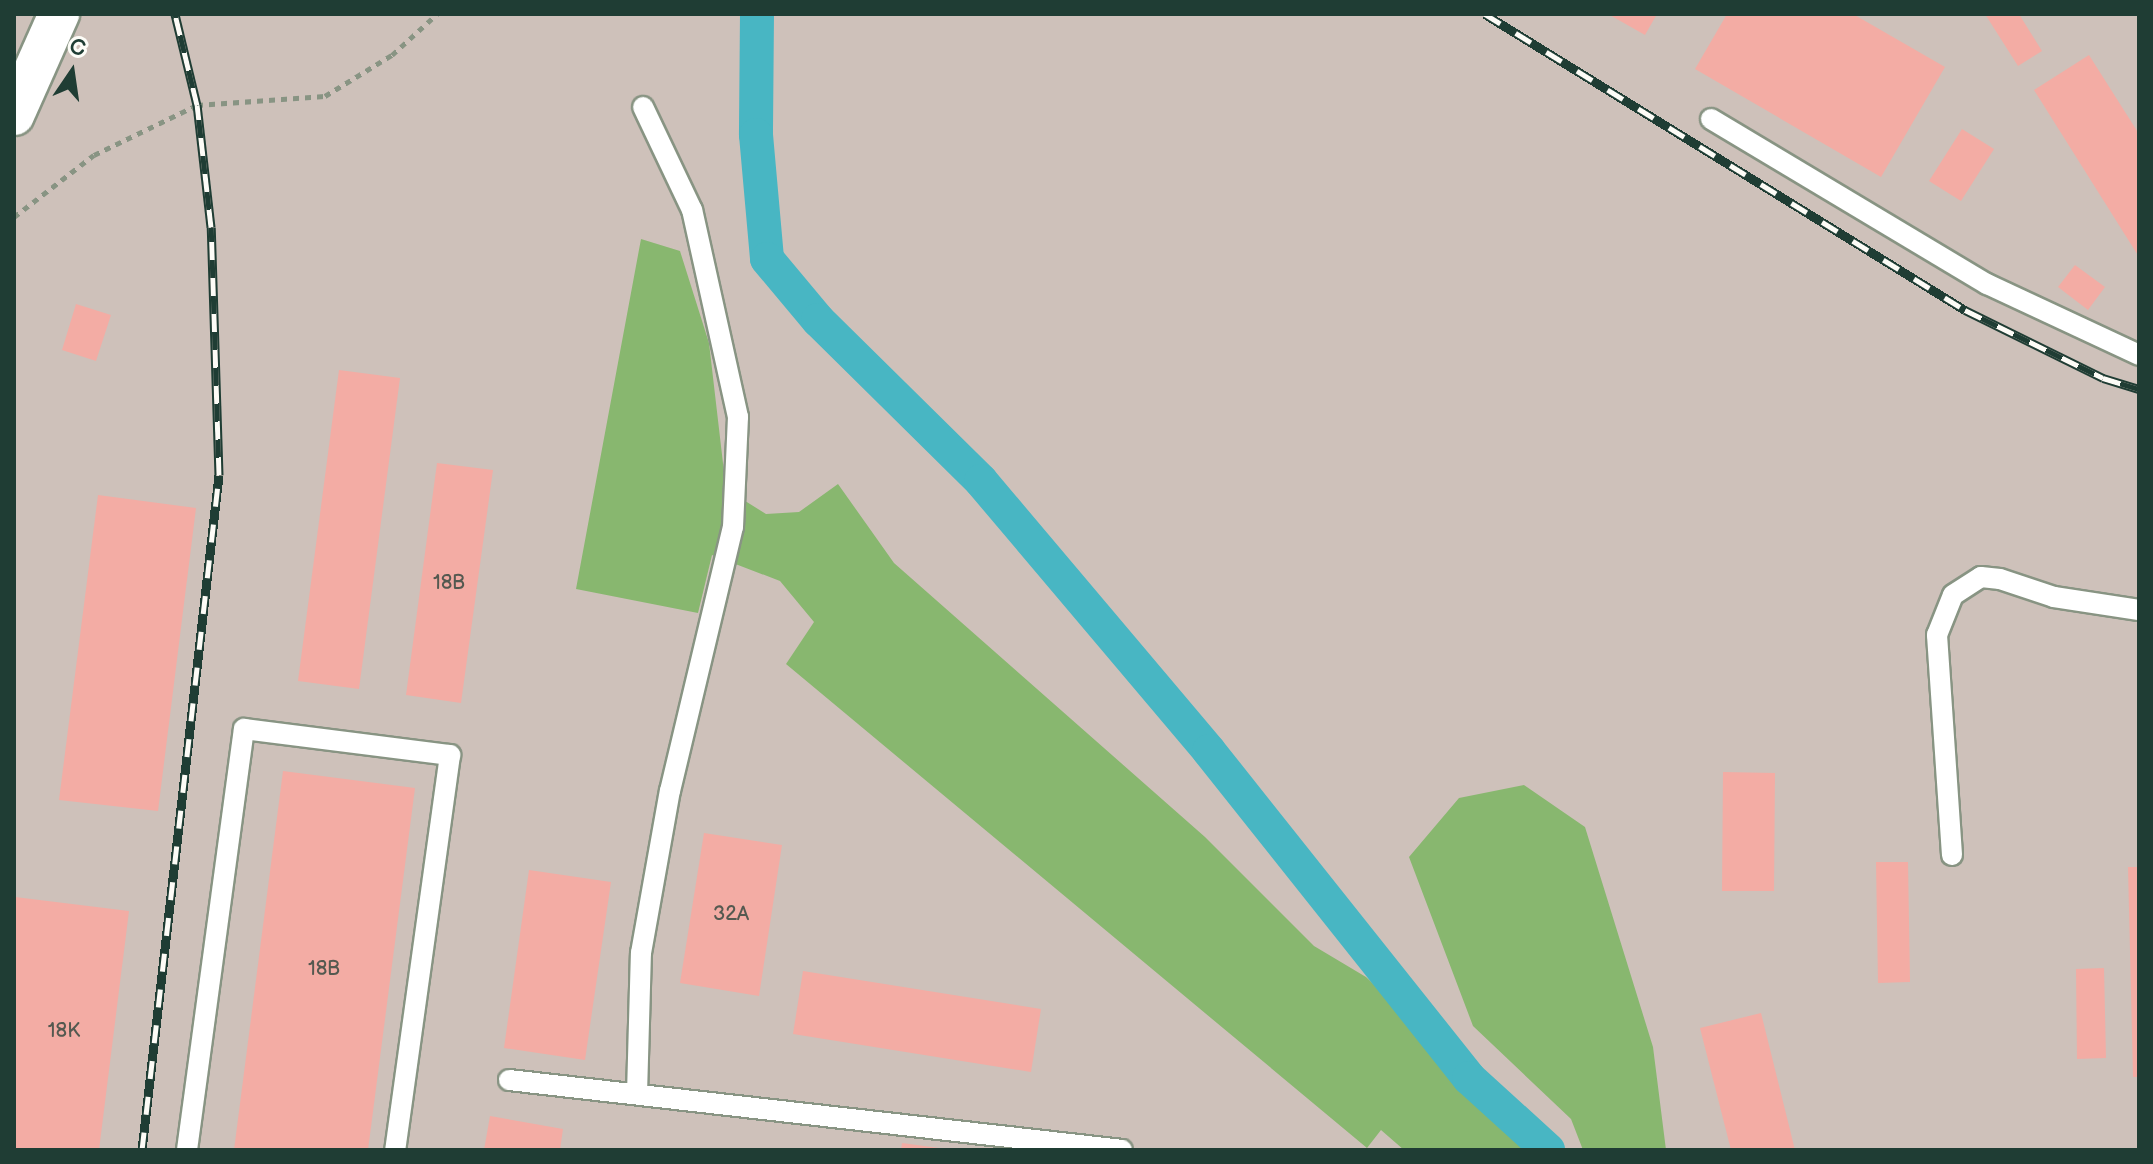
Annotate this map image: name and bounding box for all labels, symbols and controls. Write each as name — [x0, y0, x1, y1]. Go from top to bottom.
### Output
north arrow — [32, 32, 112, 112]
text: С — [67, 33, 88, 63]
house number: 18В — [433, 571, 465, 595]
house number: 32А — [713, 902, 749, 926]
house number: 18В — [308, 957, 340, 981]
house number: 18К — [48, 1019, 80, 1043]

